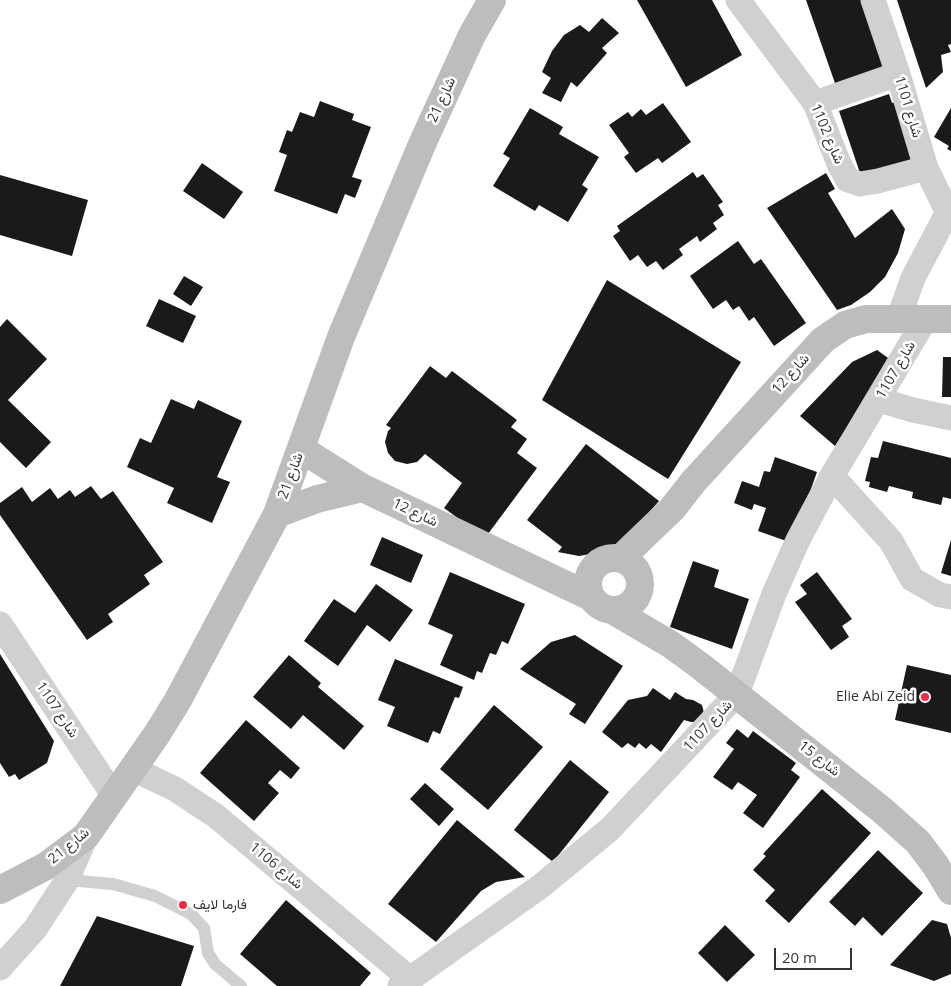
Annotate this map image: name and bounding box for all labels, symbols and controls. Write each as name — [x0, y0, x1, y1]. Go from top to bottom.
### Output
street label: شارع 1101 — [891, 74, 925, 140]
street label: شارع 21 — [424, 75, 460, 125]
street label: شارع 1102 — [807, 101, 847, 167]
street label: شارع 1107 — [873, 338, 919, 402]
street label: شارع 12 — [769, 351, 813, 397]
street label: شارع 21 — [275, 451, 307, 501]
street label: شارع 12 — [390, 495, 440, 531]
street label: شارع 1107 — [32, 679, 82, 741]
place label: Elie Abi Zeid — [836, 689, 915, 705]
marker: Elie Abi Zeid — [919, 691, 931, 703]
street label: شارع 1107 — [680, 697, 736, 755]
street label: شارع 15 — [795, 738, 843, 780]
street label: شارع 21 — [45, 824, 93, 868]
street label: شارع 1106 — [246, 839, 306, 893]
place label: فارما لايف — [193, 897, 247, 913]
marker: فارما لايف — [177, 899, 189, 911]
scale bar — [776, 938, 854, 970]
text: 20 m — [782, 947, 817, 967]

